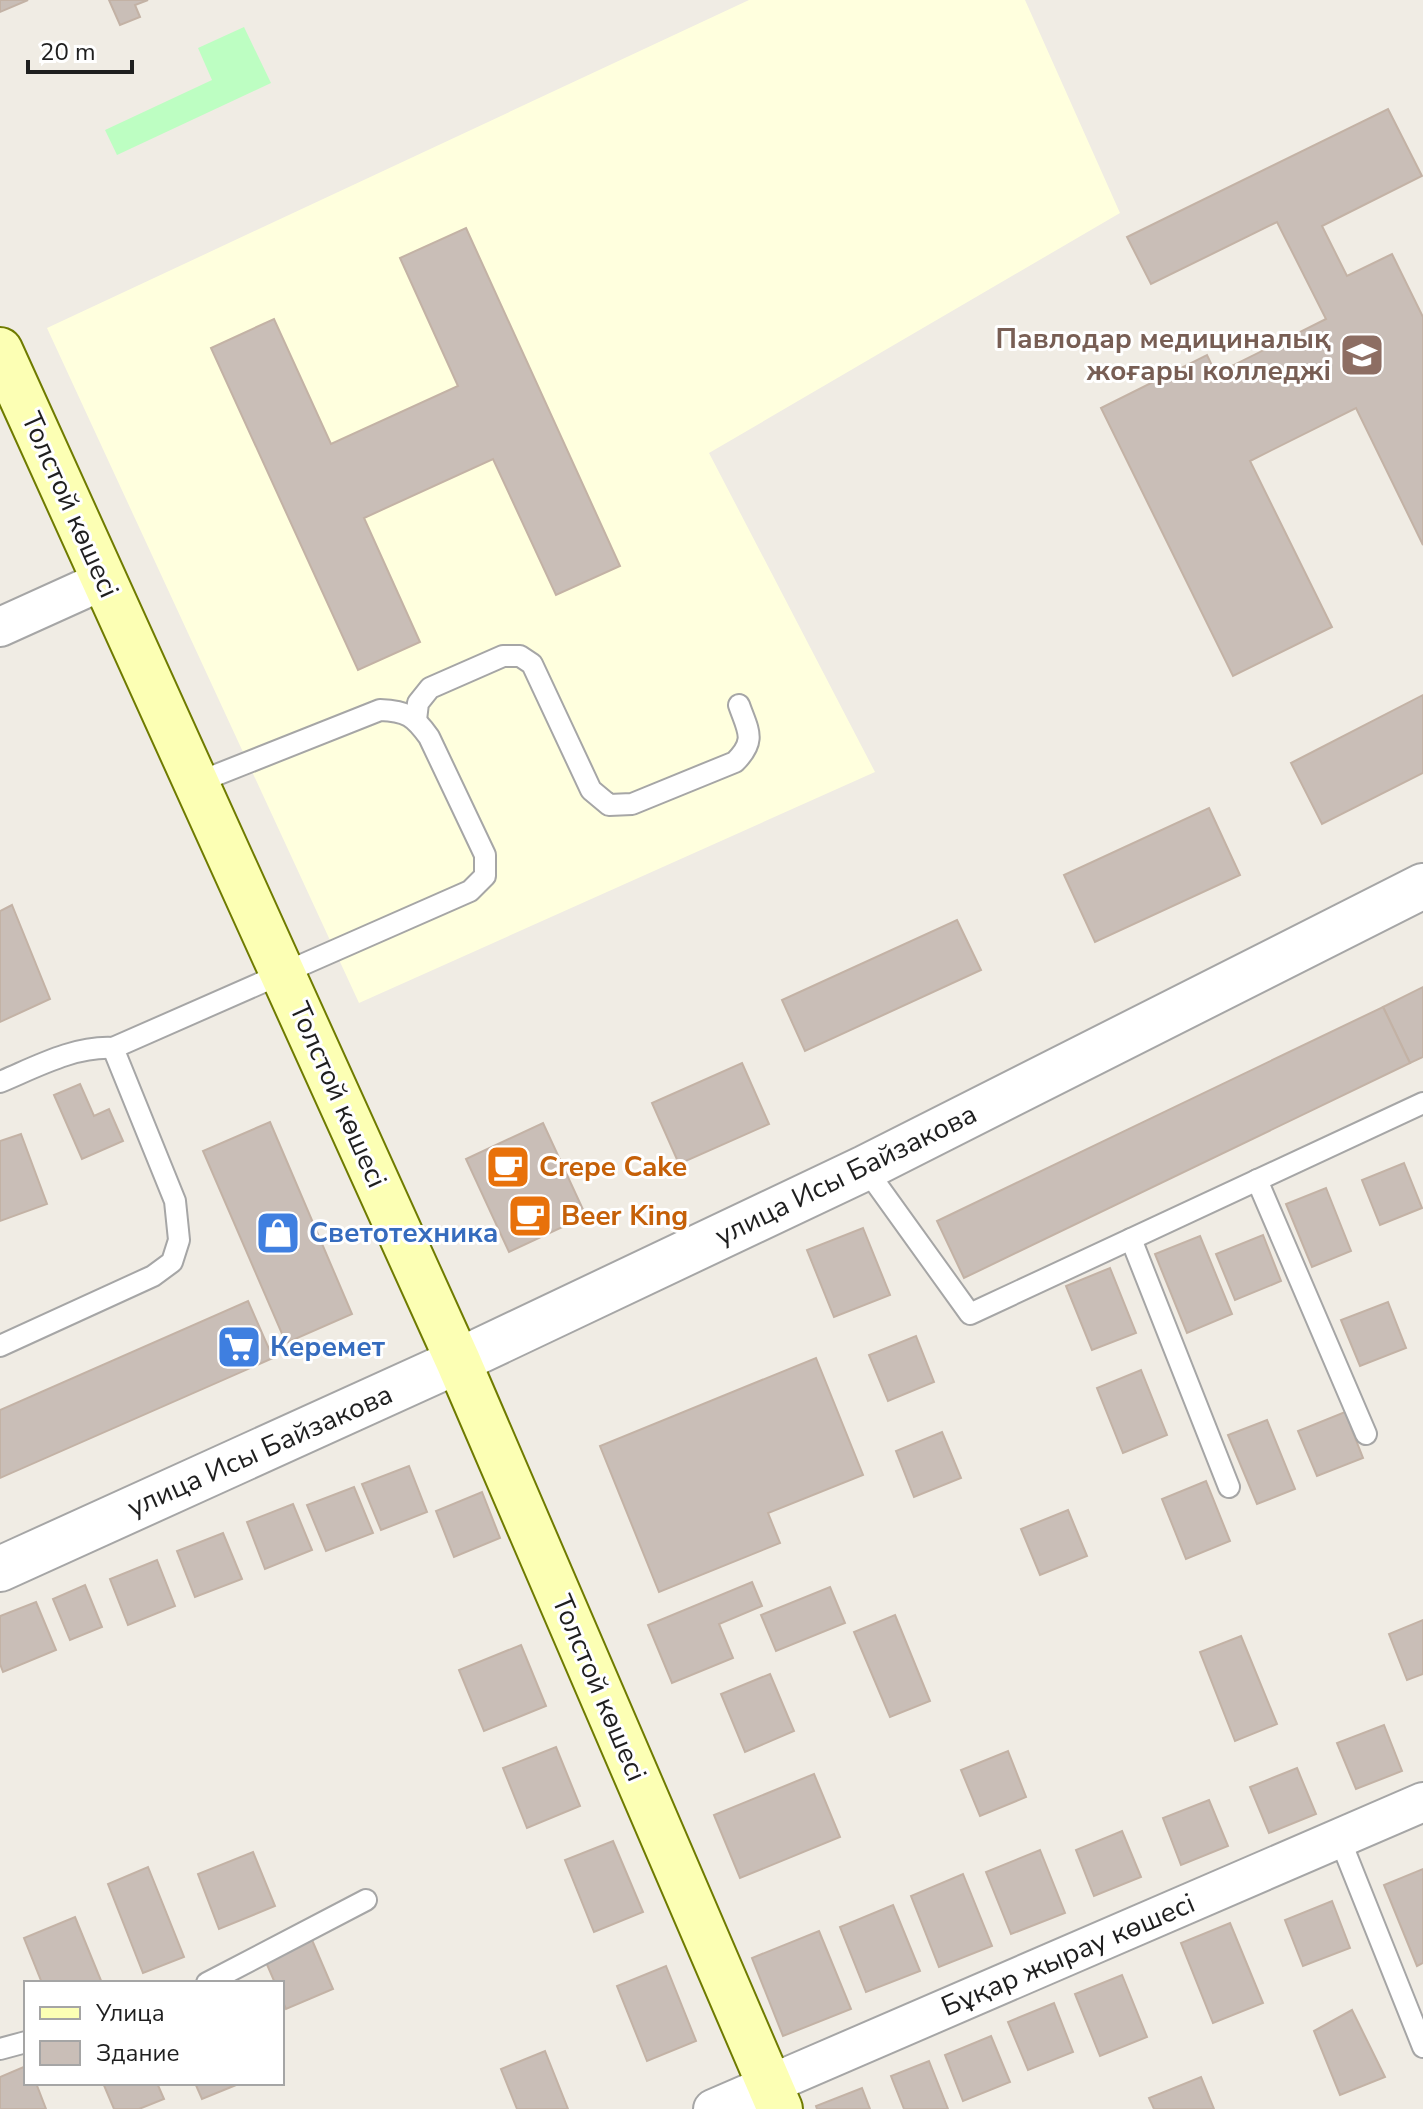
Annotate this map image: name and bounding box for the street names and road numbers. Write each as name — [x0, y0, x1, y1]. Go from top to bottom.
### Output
street label: Толстой көшесі — [12, 406, 128, 604]
street label: Толстой көшесі — [280, 996, 396, 1194]
street label: улица Исы Байзакова — [709, 1095, 983, 1255]
street label: улица Исы Байзакова — [121, 1375, 399, 1527]
street label: Толстой көшесі — [543, 1589, 655, 1787]
street label: Бұқар жырау көшесі — [935, 1884, 1201, 2026]

